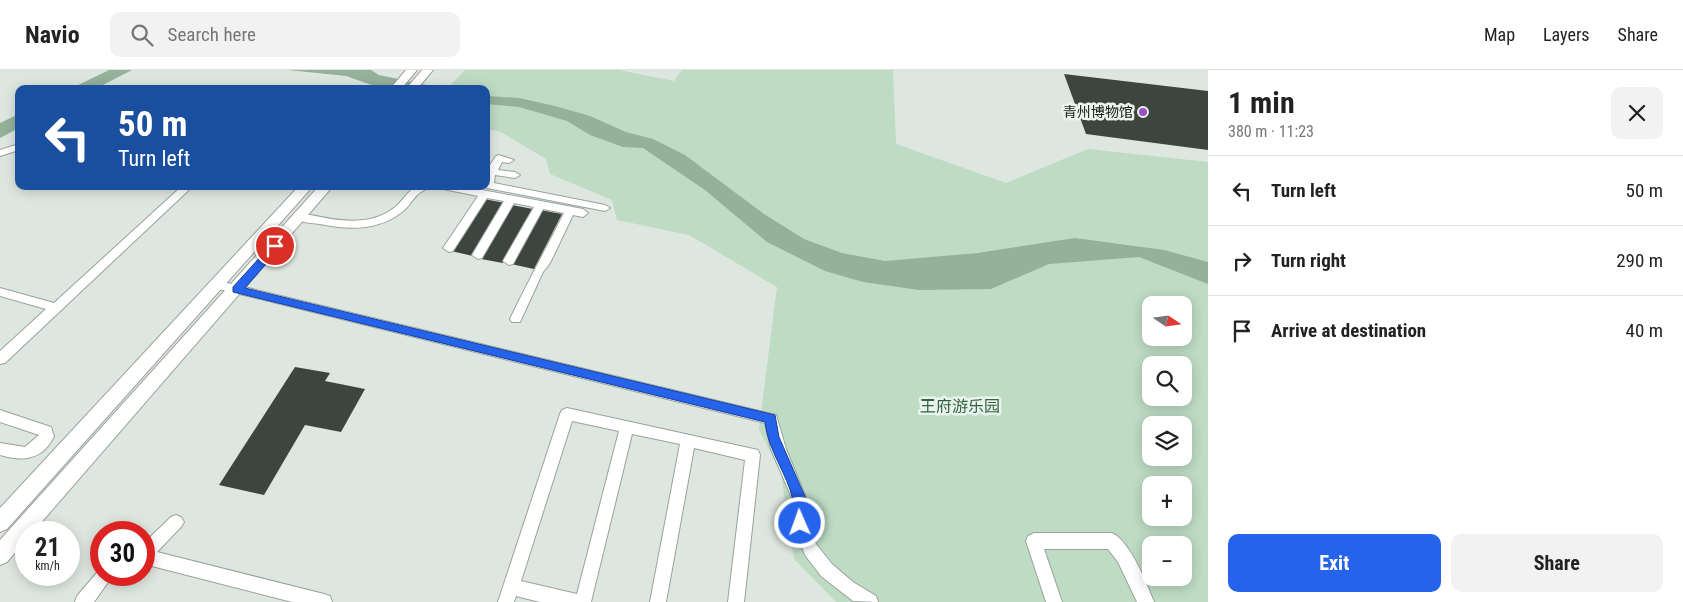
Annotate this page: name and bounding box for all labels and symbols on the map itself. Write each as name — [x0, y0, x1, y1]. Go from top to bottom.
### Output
place label: 青州博物馆 — [1063, 104, 1133, 120]
marker: 青州博物馆 — [1137, 106, 1149, 118]
pin — [254, 225, 296, 267]
north arrow — [1142, 296, 1192, 346]
park label: 王府游乐园 — [920, 397, 1000, 416]
position arrow — [773, 496, 825, 548]
speed limit sign: 30 — [90, 521, 155, 586]

